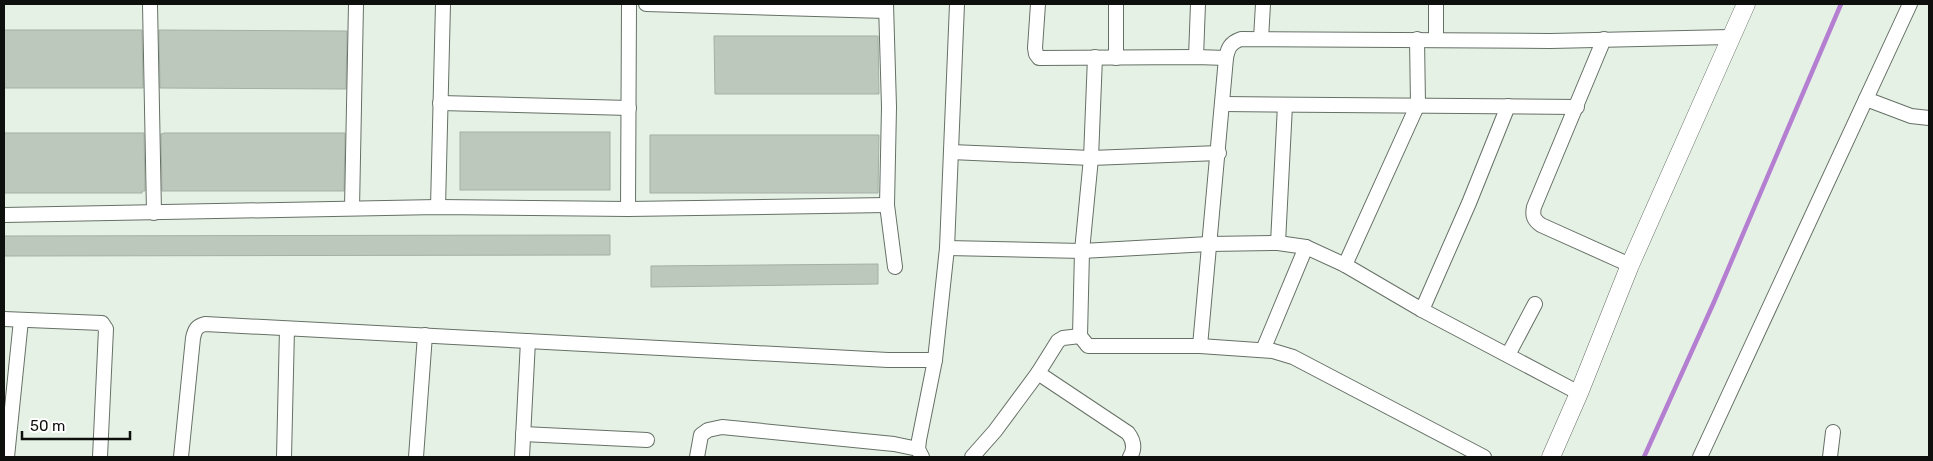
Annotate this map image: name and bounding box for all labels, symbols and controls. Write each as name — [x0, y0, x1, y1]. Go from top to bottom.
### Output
scale bar — [22, 408, 130, 440]
text: 50 m — [30, 417, 65, 435]

